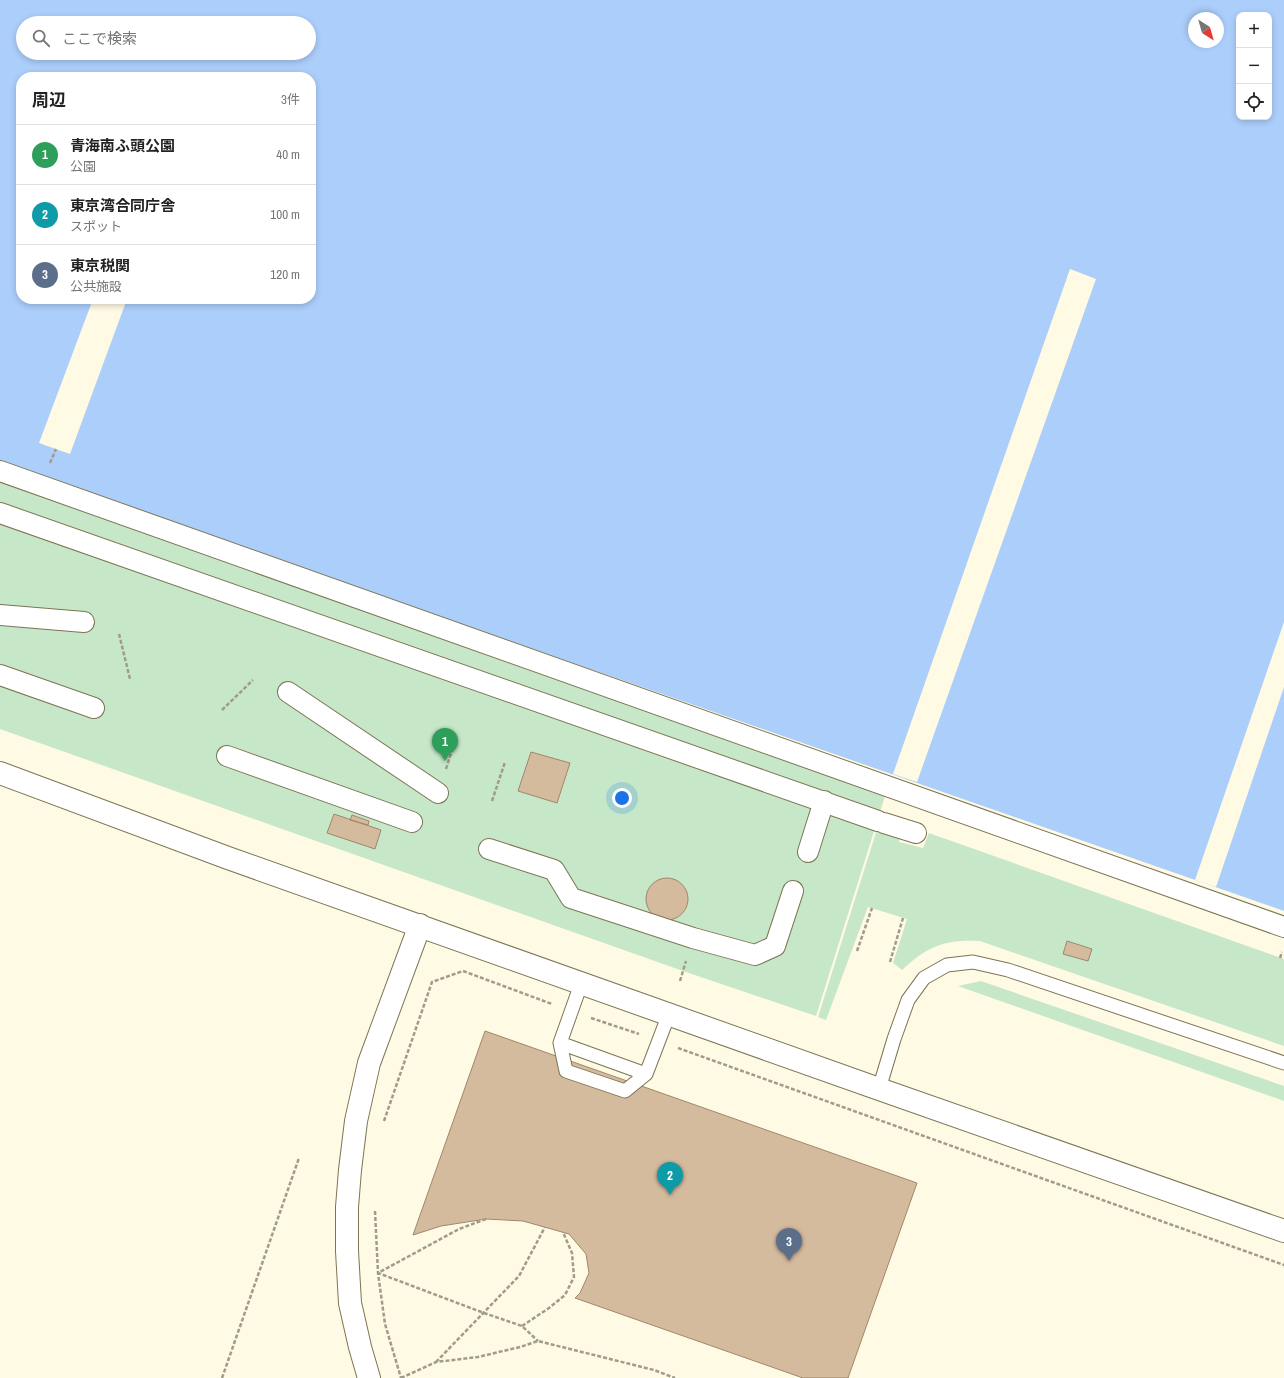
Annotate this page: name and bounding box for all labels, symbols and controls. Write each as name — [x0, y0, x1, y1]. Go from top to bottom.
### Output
north arrow — [1188, 12, 1224, 48]
map controls — [1236, 12, 1272, 120]
button: + — [1236, 12, 1272, 48]
search box — [16, 16, 316, 60]
icon: search — [30, 27, 52, 49]
text: ここで検索 — [62, 28, 137, 49]
button: − — [1236, 48, 1272, 84]
button: locate — [1236, 84, 1272, 120]
text: 周辺 — [32, 88, 66, 111]
text: 3件 — [281, 91, 300, 108]
text: 青海南ふ頭公園 — [70, 135, 175, 156]
text: 1 — [42, 146, 48, 163]
text: 40 m — [276, 146, 300, 163]
text: 公園 — [70, 158, 96, 175]
text: 東京湾合同庁舎 — [70, 195, 175, 216]
text: 2 — [42, 206, 48, 223]
text: 100 m — [270, 206, 300, 223]
text: スポット — [70, 218, 122, 235]
text: 東京税関 — [70, 255, 130, 276]
text: 3 — [42, 266, 48, 283]
text: 120 m — [270, 266, 300, 283]
text: 公共施設 — [70, 278, 122, 295]
pin: 1 — [432, 728, 458, 761]
your location — [612, 788, 632, 808]
pin: 2 — [657, 1162, 683, 1195]
pin: 3 — [776, 1228, 802, 1261]

